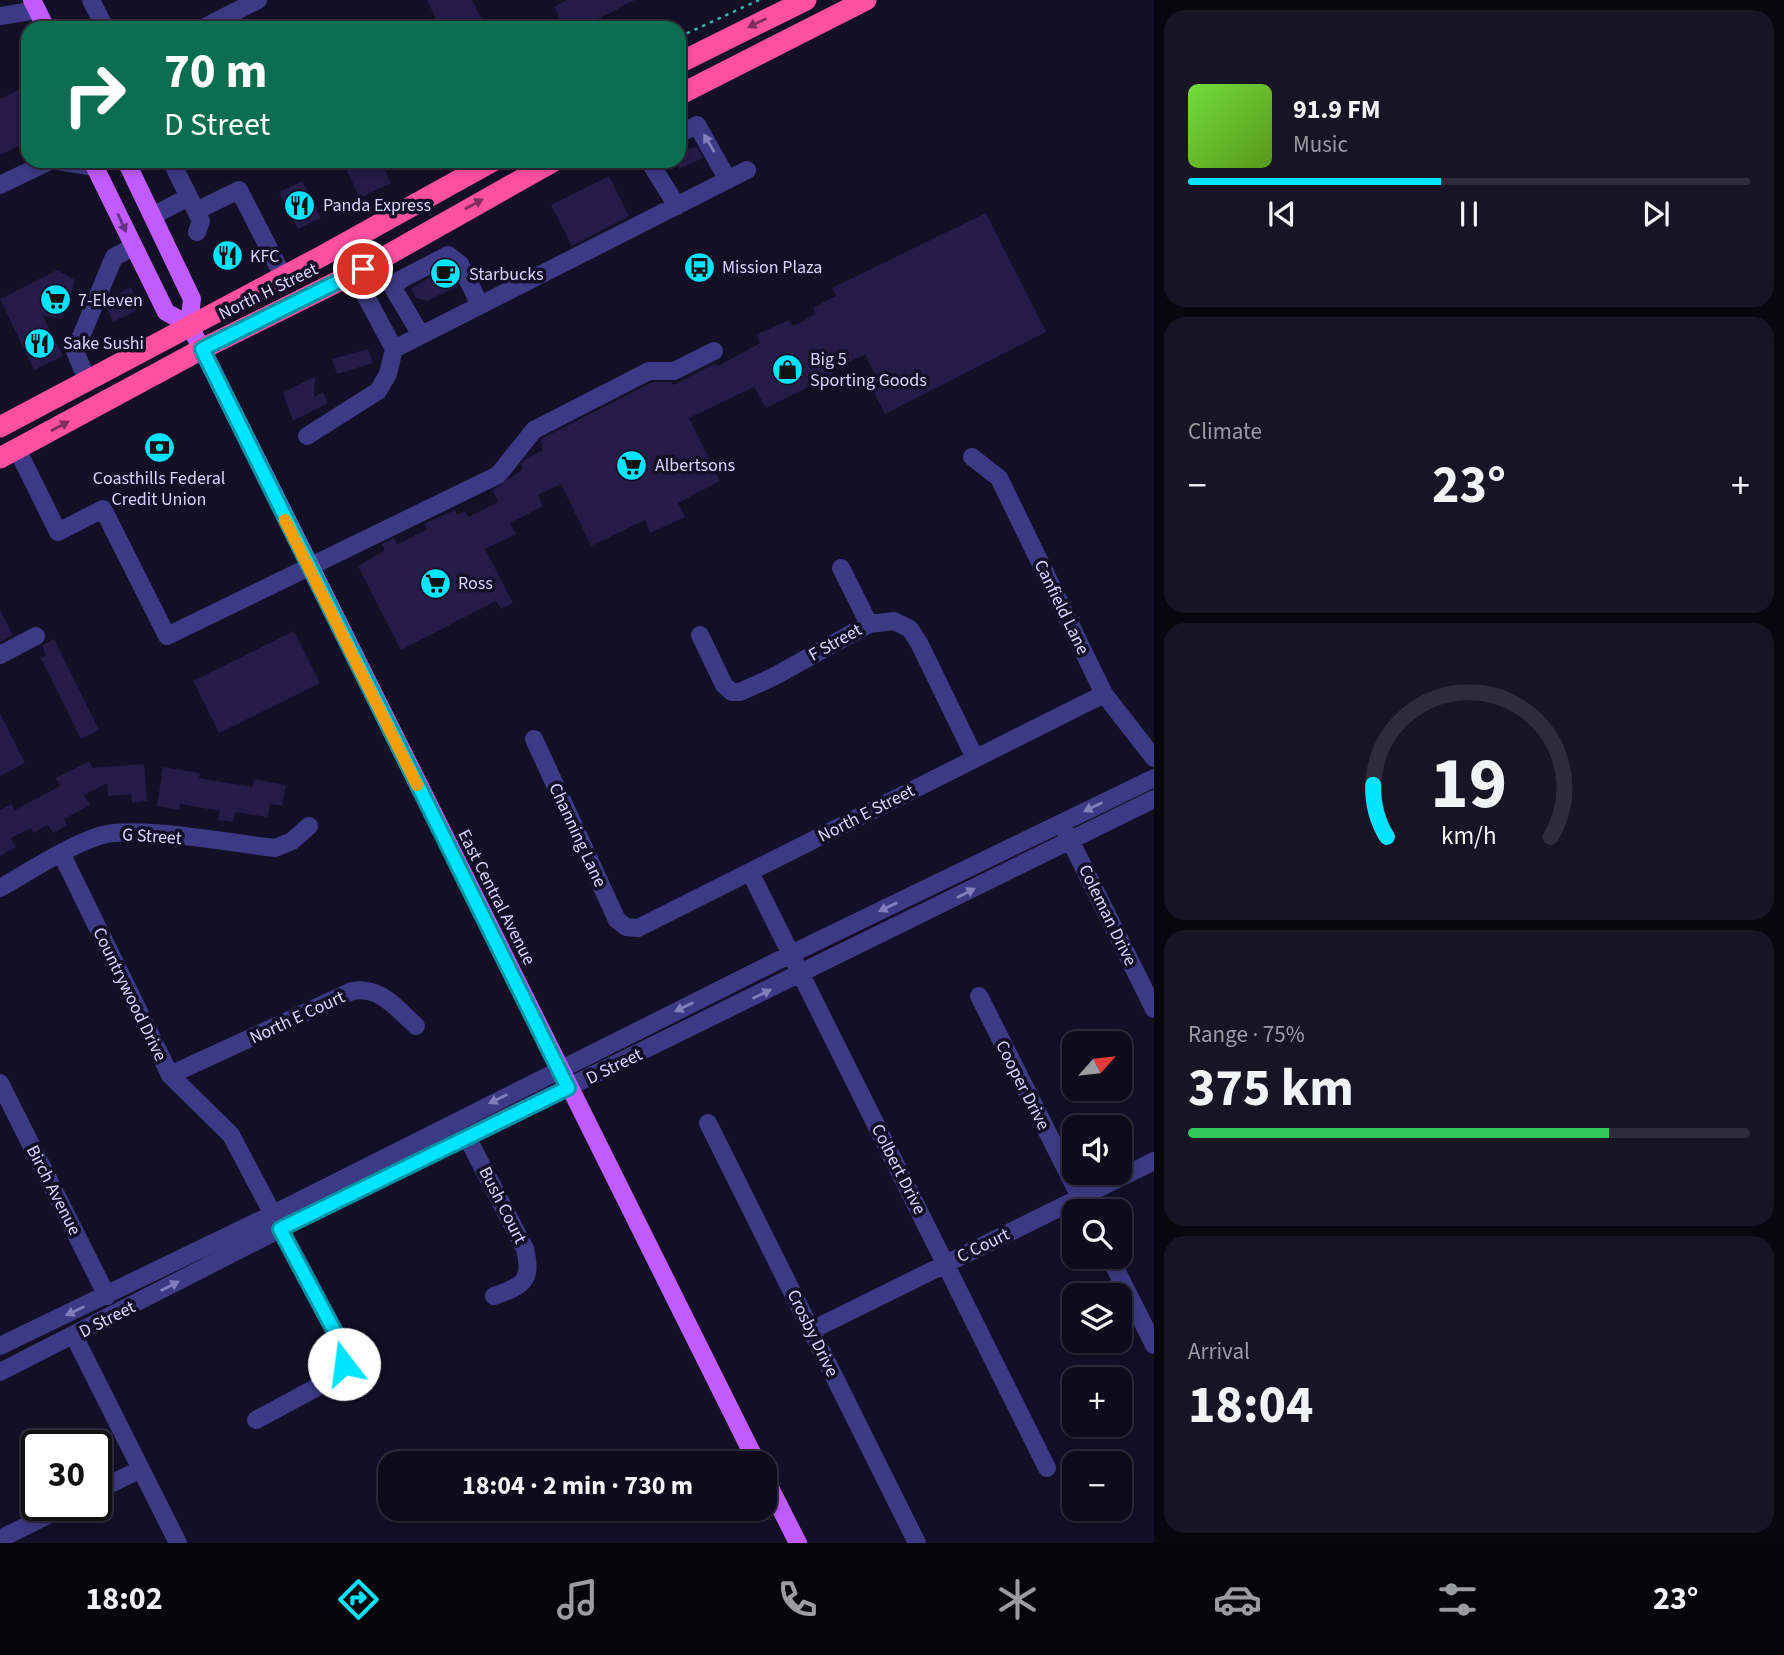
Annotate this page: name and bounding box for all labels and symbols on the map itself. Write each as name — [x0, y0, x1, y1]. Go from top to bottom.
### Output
one-way arrow — [747, 18, 767, 29]
one-way arrow — [703, 133, 715, 153]
restaurant icon: Panda Express — [283, 188, 317, 222]
place label: Panda Express — [323, 193, 431, 218]
one-way arrow — [465, 198, 484, 210]
one-way arrow — [116, 213, 127, 233]
restaurant icon: KFC — [210, 239, 244, 273]
pin — [333, 239, 393, 299]
place label: KFC — [250, 244, 279, 269]
bus stop icon: Mission Plaza — [682, 250, 716, 284]
place label: Mission Plaza — [722, 255, 822, 280]
street label: North H Street — [214, 257, 322, 326]
cafe icon: Starbucks — [429, 257, 463, 291]
place label: Starbucks — [469, 262, 544, 287]
supermarket icon: 7-Eleven — [38, 283, 72, 317]
place label: 7-Eleven — [78, 288, 143, 313]
restaurant icon: Sake Sushi — [23, 326, 57, 360]
place label: Sake Sushi — [63, 331, 144, 356]
place label: Big 5 Sporting Goods — [810, 347, 927, 393]
shop icon: Big 5 Sporting Goods — [770, 352, 804, 386]
one-way arrow — [51, 420, 70, 432]
bank icon: Coasthills Federal Credit Union — [142, 431, 176, 465]
supermarket icon: Albertsons — [615, 448, 649, 482]
place label: Albertsons — [655, 453, 735, 478]
place label: Coasthills Federal Credit Union — [93, 466, 225, 512]
street label: Canfield Lane — [1028, 556, 1095, 659]
supermarket icon: Ross — [418, 566, 452, 600]
place label: Ross — [458, 571, 493, 596]
street label: F Street — [804, 618, 866, 667]
street label: North E Street — [814, 778, 919, 848]
street label: Channing Lane — [542, 779, 613, 891]
one-way arrow — [1083, 802, 1103, 813]
street label: G Street — [121, 822, 183, 851]
street label: East Central Avenue — [452, 825, 542, 969]
street label: Coleman Drive — [1072, 860, 1143, 970]
one-way arrow — [956, 887, 976, 898]
one-way arrow — [878, 902, 898, 913]
street label: Countrywood Drive — [86, 923, 173, 1065]
street label: North E Court — [246, 984, 349, 1050]
one-way arrow — [752, 989, 772, 1000]
one-way arrow — [674, 1001, 694, 1013]
north arrow — [1062, 1031, 1132, 1101]
street label: Cooper Drive — [989, 1036, 1056, 1134]
street label: D Street — [582, 1042, 647, 1091]
one-way arrow — [488, 1094, 508, 1105]
street label: Colbert Drive — [865, 1120, 932, 1219]
street label: Birch Avenue — [20, 1141, 87, 1240]
street label: Bush Court — [472, 1162, 533, 1248]
street label: C Court — [953, 1222, 1014, 1269]
one-way arrow — [160, 1281, 180, 1292]
street label: Crosby Drive — [781, 1285, 845, 1381]
street label: D Street — [75, 1295, 140, 1344]
one-way arrow — [65, 1305, 85, 1316]
position arrow — [307, 1327, 381, 1401]
speed limit sign: 30 — [21, 1430, 112, 1521]

